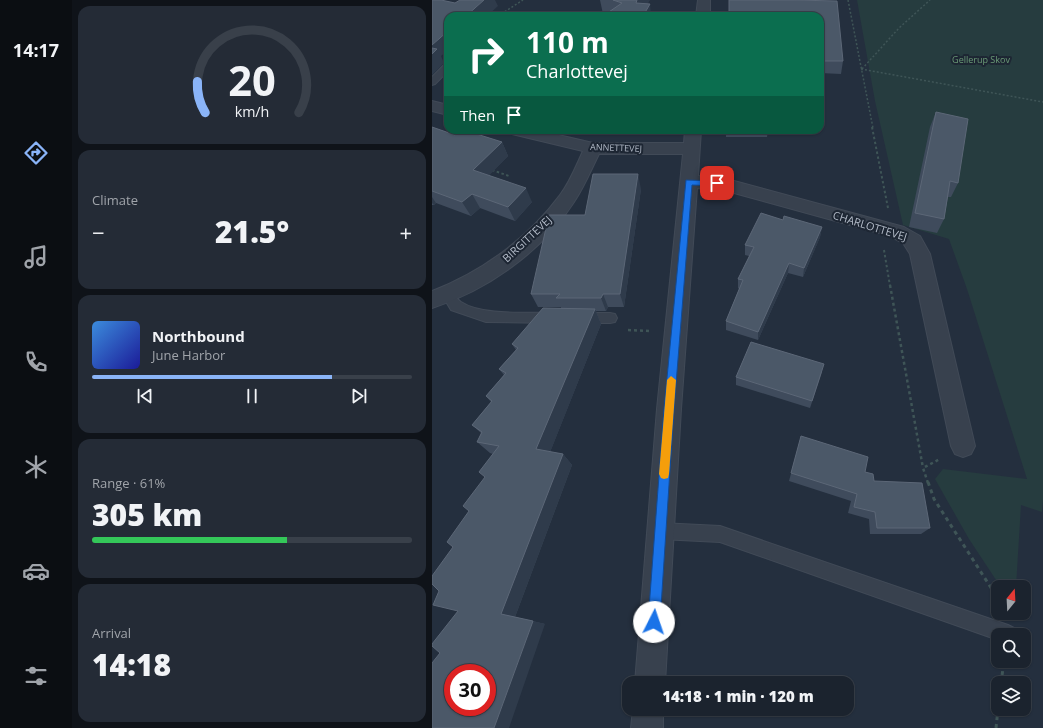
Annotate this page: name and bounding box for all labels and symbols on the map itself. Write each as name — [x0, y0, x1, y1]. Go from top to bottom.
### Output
park label: Gellerup Skov — [952, 53, 1010, 66]
street label: ANNETTEVEJ — [590, 140, 642, 155]
pin — [700, 166, 734, 200]
street label: CHARLOTTEVEJ — [831, 207, 909, 244]
street label: BIRGITTEVEJ — [499, 212, 554, 265]
north arrow — [991, 580, 1031, 620]
position arrow — [633, 601, 675, 643]
speed limit sign: 30 — [444, 664, 496, 716]

